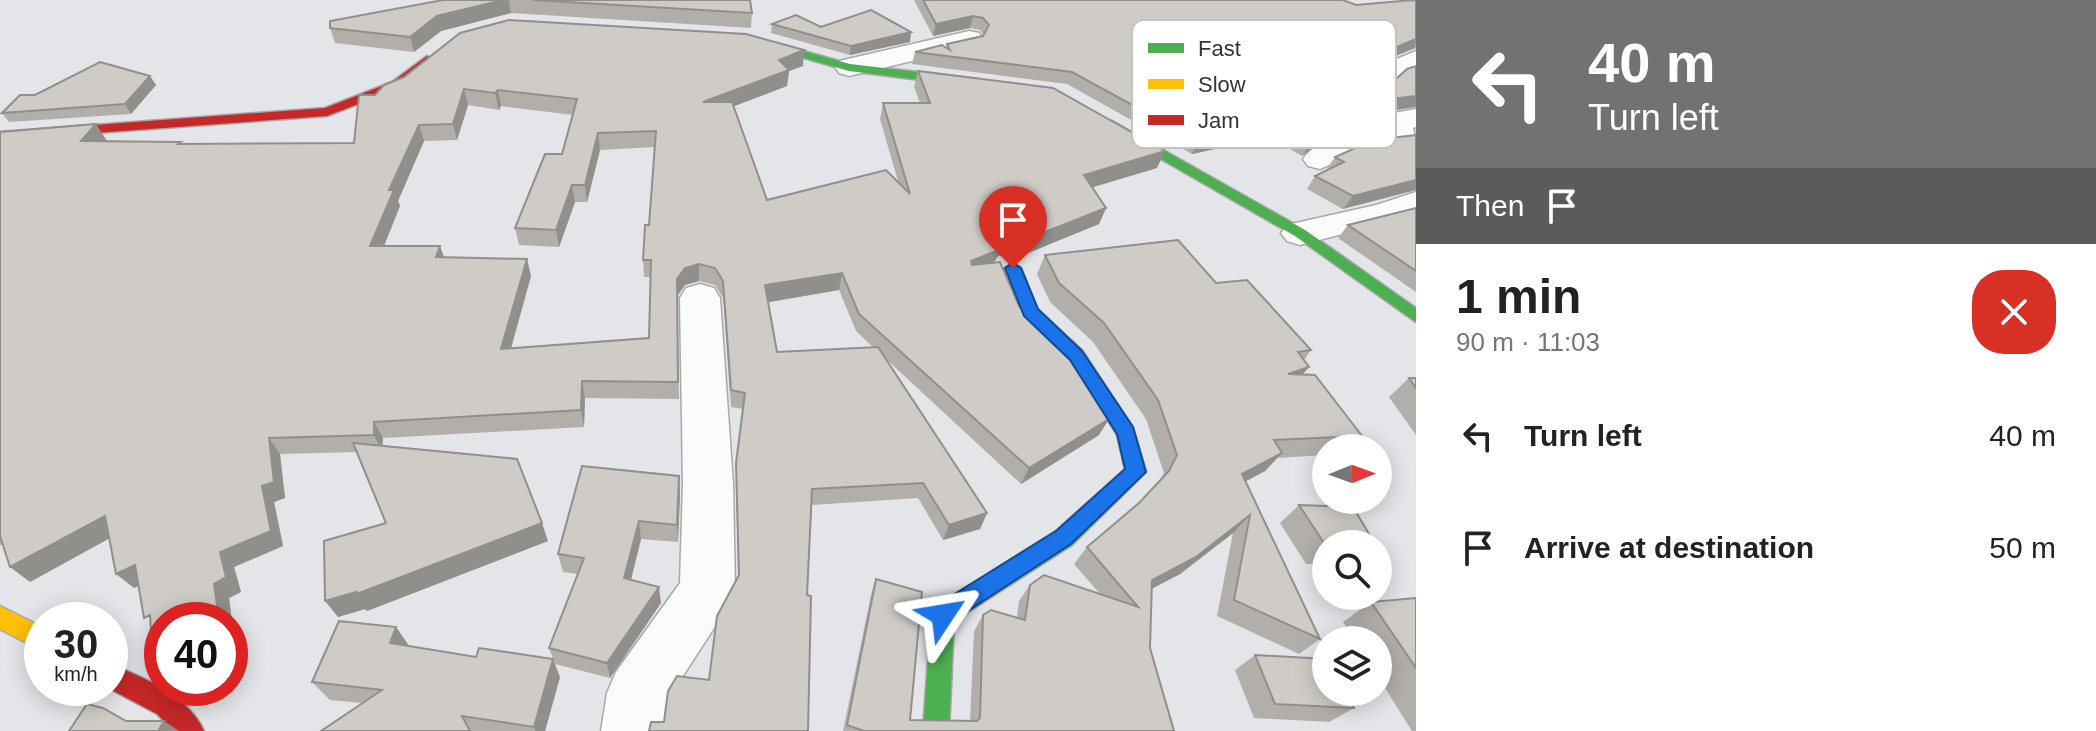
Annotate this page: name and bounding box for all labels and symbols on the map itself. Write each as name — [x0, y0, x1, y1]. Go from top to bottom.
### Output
legend — [1132, 20, 1396, 148]
text: Fast — [1198, 36, 1241, 61]
text: Slow — [1198, 72, 1246, 97]
text: Jam — [1198, 108, 1240, 133]
pin — [979, 186, 1047, 268]
north arrow — [1312, 434, 1392, 514]
position arrow — [901, 573, 985, 657]
speed limit sign: 40 — [144, 602, 248, 706]

